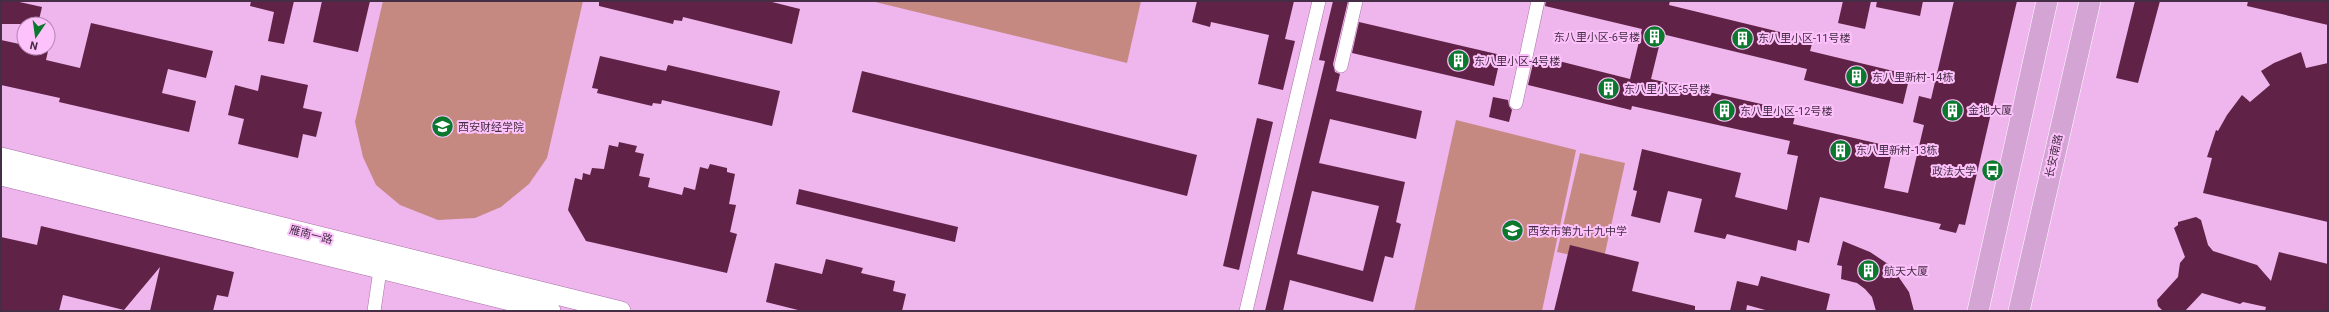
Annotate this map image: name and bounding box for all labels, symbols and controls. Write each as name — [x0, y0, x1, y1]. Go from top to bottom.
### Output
north arrow — [16, 16, 56, 56]
building icon: 东八里小区-6号楼 — [1642, 24, 1668, 50]
building icon: 东八里小区-11号楼 — [1730, 25, 1756, 51]
place label: 东八里小区-6号楼 — [1554, 31, 1640, 44]
place label: 东八里小区-11号楼 — [1758, 32, 1850, 45]
text: N — [28, 38, 39, 52]
building icon: 东八里小区-4号楼 — [1446, 48, 1472, 74]
place label: 东八里小区-4号楼 — [1474, 55, 1560, 68]
building icon: 东八里新村-14栋 — [1844, 64, 1870, 90]
place label: 东八里新村-14栋 — [1872, 71, 1953, 84]
building icon: 东八里小区-5号楼 — [1595, 76, 1621, 102]
place label: 东八里小区-5号楼 — [1624, 83, 1710, 96]
building icon: 金地大厦 — [1940, 97, 1966, 123]
building icon: 东八里小区-12号楼 — [1712, 98, 1738, 124]
place label: 金地大厦 — [1968, 104, 2012, 117]
place label: 东八里小区-12号楼 — [1740, 105, 1832, 118]
school or university icon: 西安财经学院 — [430, 114, 456, 140]
place label: 西安财经学院 — [458, 121, 524, 134]
street label: 长安南路 — [2043, 133, 2065, 179]
building icon: 东八里新村-13栋 — [1827, 137, 1853, 163]
place label: 东八里新村-13栋 — [1856, 144, 1937, 157]
bus stop icon: 政法大学 — [1979, 158, 2005, 184]
place label: 政法大学 — [1932, 165, 1976, 178]
school or university icon: 西安市第九十九中学 — [1500, 218, 1526, 244]
street label: 雁南一路 — [288, 223, 334, 247]
place label: 西安市第九十九中学 — [1528, 225, 1627, 238]
building icon: 航天大厦 — [1855, 258, 1881, 284]
place label: 航天大厦 — [1884, 265, 1928, 278]

